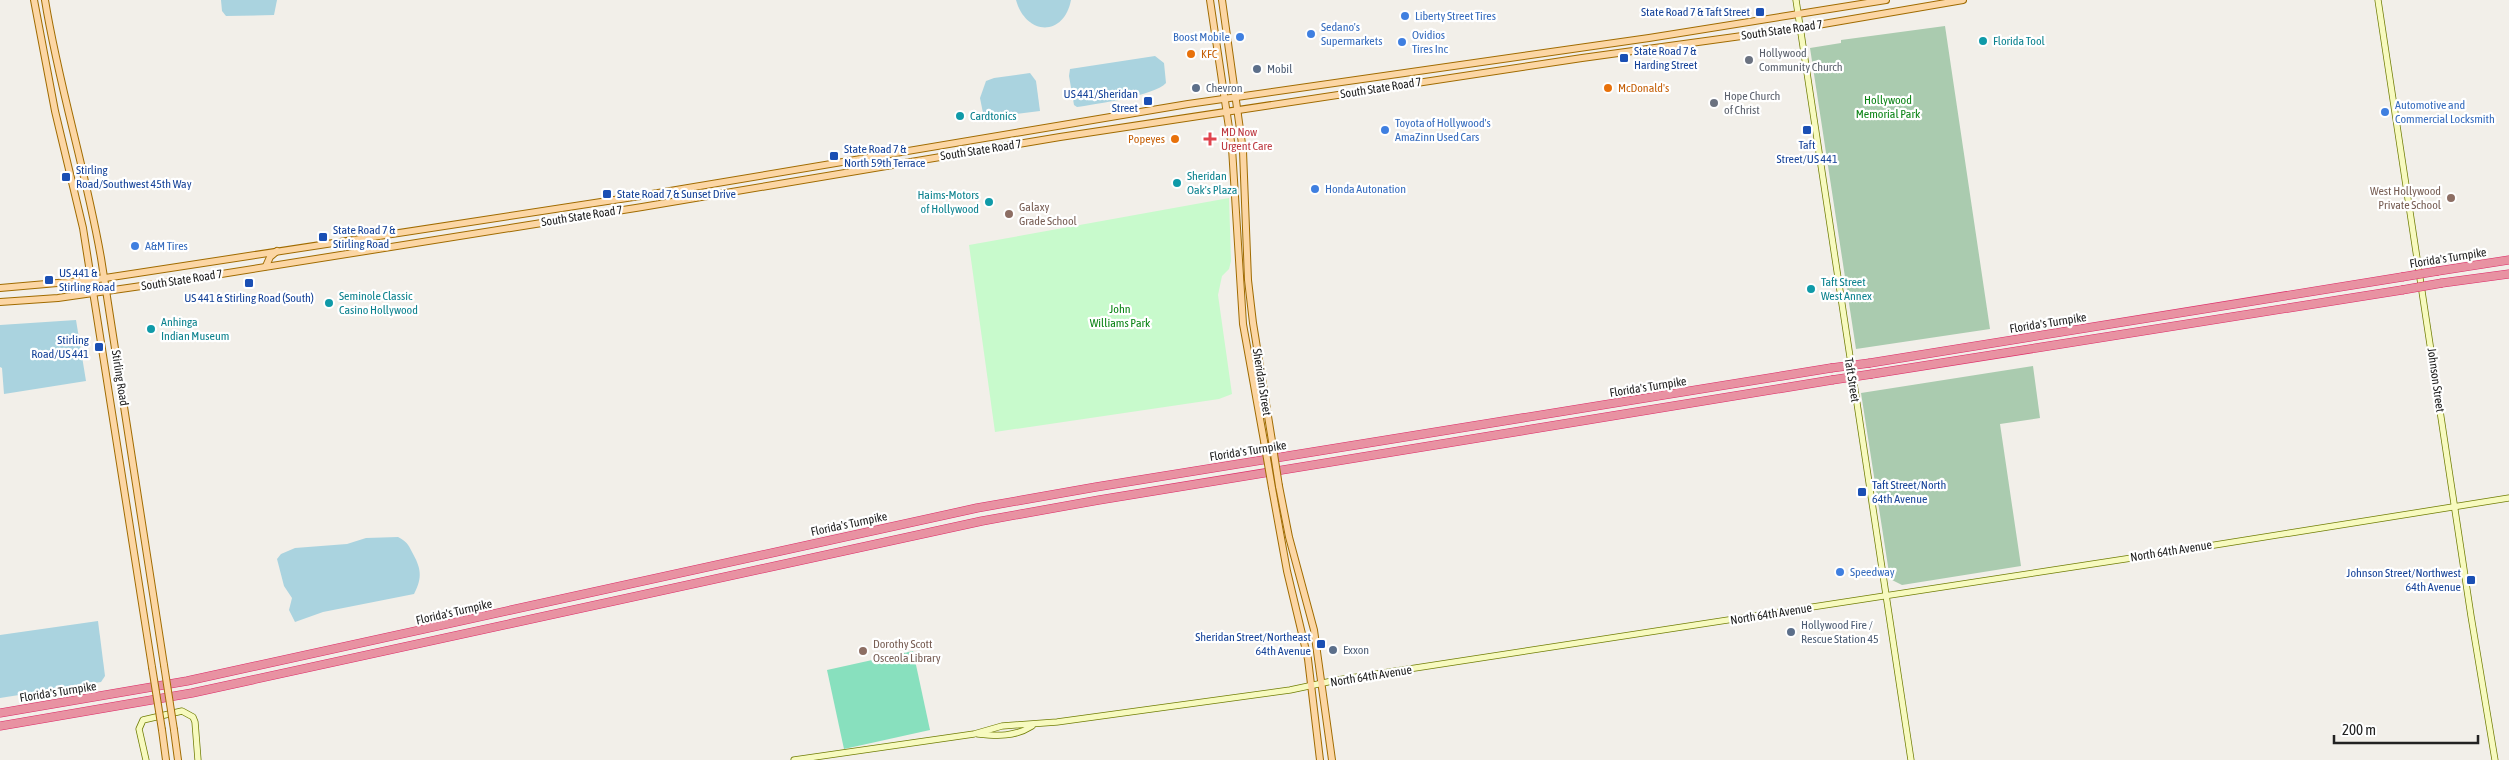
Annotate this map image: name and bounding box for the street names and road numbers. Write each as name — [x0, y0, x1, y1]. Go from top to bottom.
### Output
street label: South State Road 7 — [1740, 17, 1824, 43]
street label: South State Road 7 — [1339, 75, 1423, 101]
street label: South State Road 7 — [939, 137, 1023, 163]
street label: South State Road 7 — [540, 203, 624, 229]
street label: Florida's Turnpike — [2409, 245, 2487, 271]
street label: South State Road 7 — [140, 267, 224, 293]
street label: Florida's Turnpike — [2009, 310, 2087, 336]
street label: Sheridan Street — [1250, 347, 1274, 417]
street label: Johnson Street — [2425, 347, 2448, 414]
street label: Stirling Road — [109, 349, 131, 407]
street label: Taft Street — [1842, 357, 1862, 404]
street label: Florida's Turnpike — [1609, 374, 1687, 400]
street label: Florida's Turnpike — [1209, 438, 1287, 464]
street label: Florida's Turnpike — [810, 509, 888, 539]
street label: North 64th Avenue — [2129, 538, 2213, 564]
street label: Florida's Turnpike — [415, 596, 493, 628]
street label: North 64th Avenue — [1729, 601, 1813, 627]
street label: North 64th Avenue — [1329, 663, 1413, 689]
street label: Florida's Turnpike — [19, 679, 97, 705]

